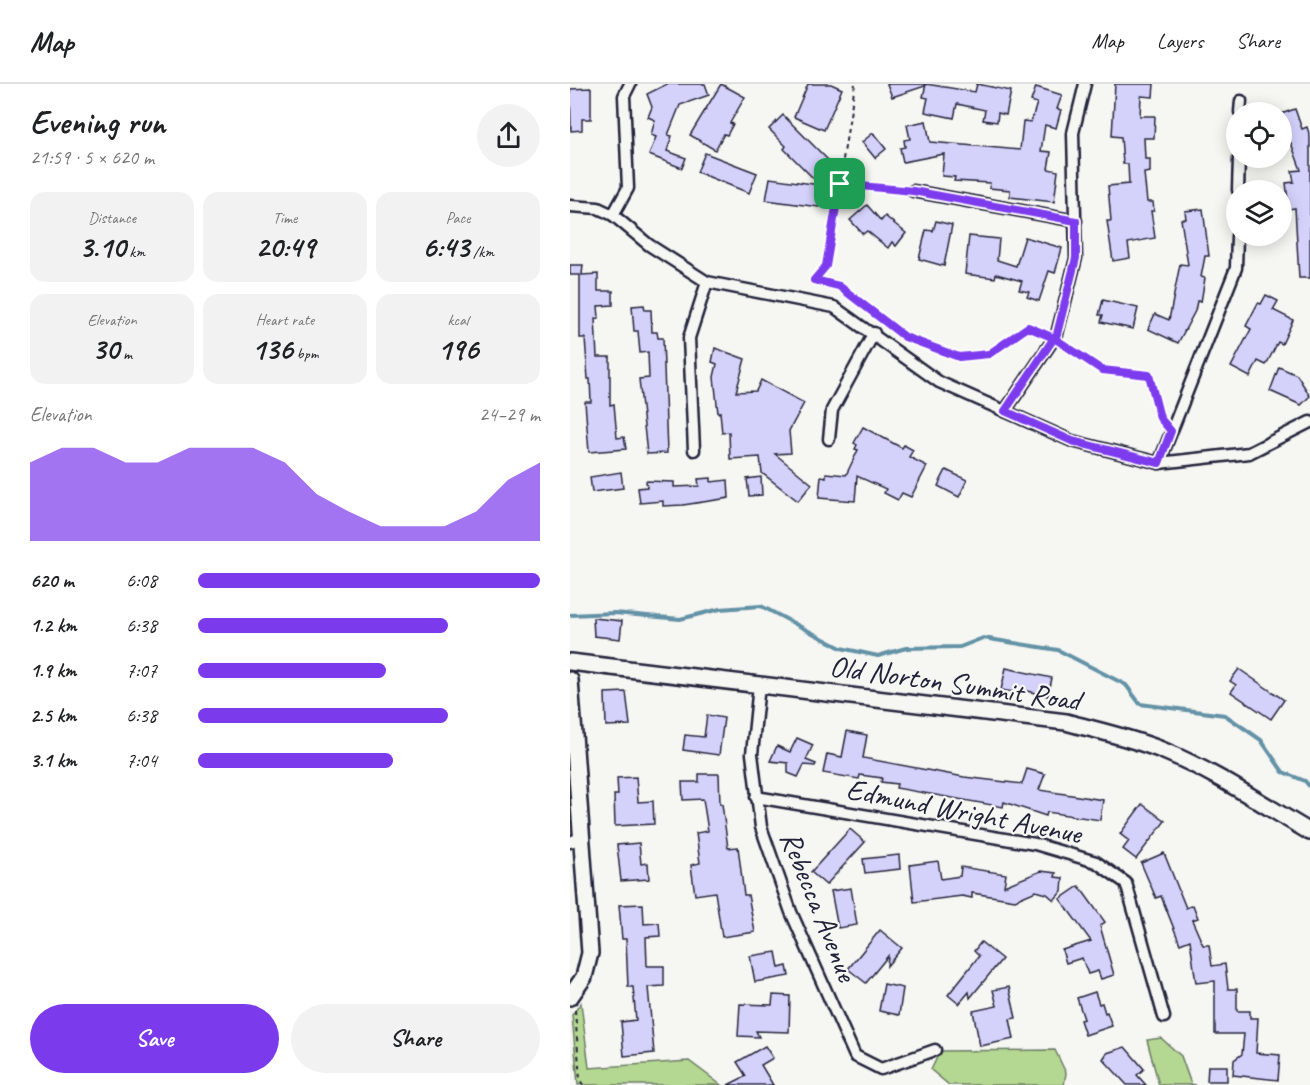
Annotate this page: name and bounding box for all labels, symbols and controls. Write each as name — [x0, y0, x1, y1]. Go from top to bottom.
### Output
text: Map — [30, 24, 73, 59]
text: Map — [1091, 28, 1124, 54]
text: Layers — [1157, 28, 1203, 54]
text: Share — [1236, 28, 1280, 54]
text: Evening run — [30, 101, 165, 143]
map controls — [1226, 102, 1292, 246]
button: locate — [1226, 102, 1292, 168]
button: share — [477, 104, 540, 167]
text: 21:59 · 5 × 620 m — [30, 145, 154, 170]
pin — [814, 158, 865, 209]
icon: arrive — [823, 167, 856, 200]
button: layers — [1226, 180, 1292, 246]
text: Distance — [88, 208, 136, 228]
text: Time — [273, 208, 297, 228]
text: Pace — [446, 208, 470, 228]
text: 3.10 — [79, 228, 125, 266]
text: 20:49 — [255, 228, 315, 266]
text: 6:43 — [422, 228, 469, 266]
text: km — [125, 242, 145, 262]
text: /km — [469, 242, 494, 262]
text: Elevation — [87, 310, 137, 330]
text: Heart rate — [256, 310, 314, 330]
text: kcal — [447, 310, 469, 330]
text: 30 — [92, 330, 119, 368]
text: 136 — [252, 330, 293, 368]
text: 196 — [438, 330, 478, 368]
text: m — [119, 344, 132, 364]
text: bpm — [293, 344, 318, 364]
text: Elevation — [30, 402, 92, 427]
text: 24–29 m — [479, 402, 540, 427]
text: 620 m — [30, 568, 74, 593]
text: 6:08 — [126, 568, 157, 593]
text: 1.2 km — [30, 613, 77, 638]
text: 6:38 — [126, 613, 157, 638]
street label: Old Norton Summit Road — [827, 647, 1087, 720]
text: 1.9 km — [30, 658, 76, 683]
text: 7:07 — [126, 658, 157, 683]
text: 2.5 km — [30, 703, 76, 728]
text: 6:38 — [126, 703, 157, 728]
text: 3.1 km — [30, 748, 77, 773]
text: 7:04 — [126, 748, 157, 773]
street label: Edmund Wright Avenue — [843, 770, 1087, 853]
street label: Rebecca Avenue — [772, 825, 867, 989]
button: Save — [30, 1004, 279, 1073]
button: Share — [291, 1004, 540, 1073]

